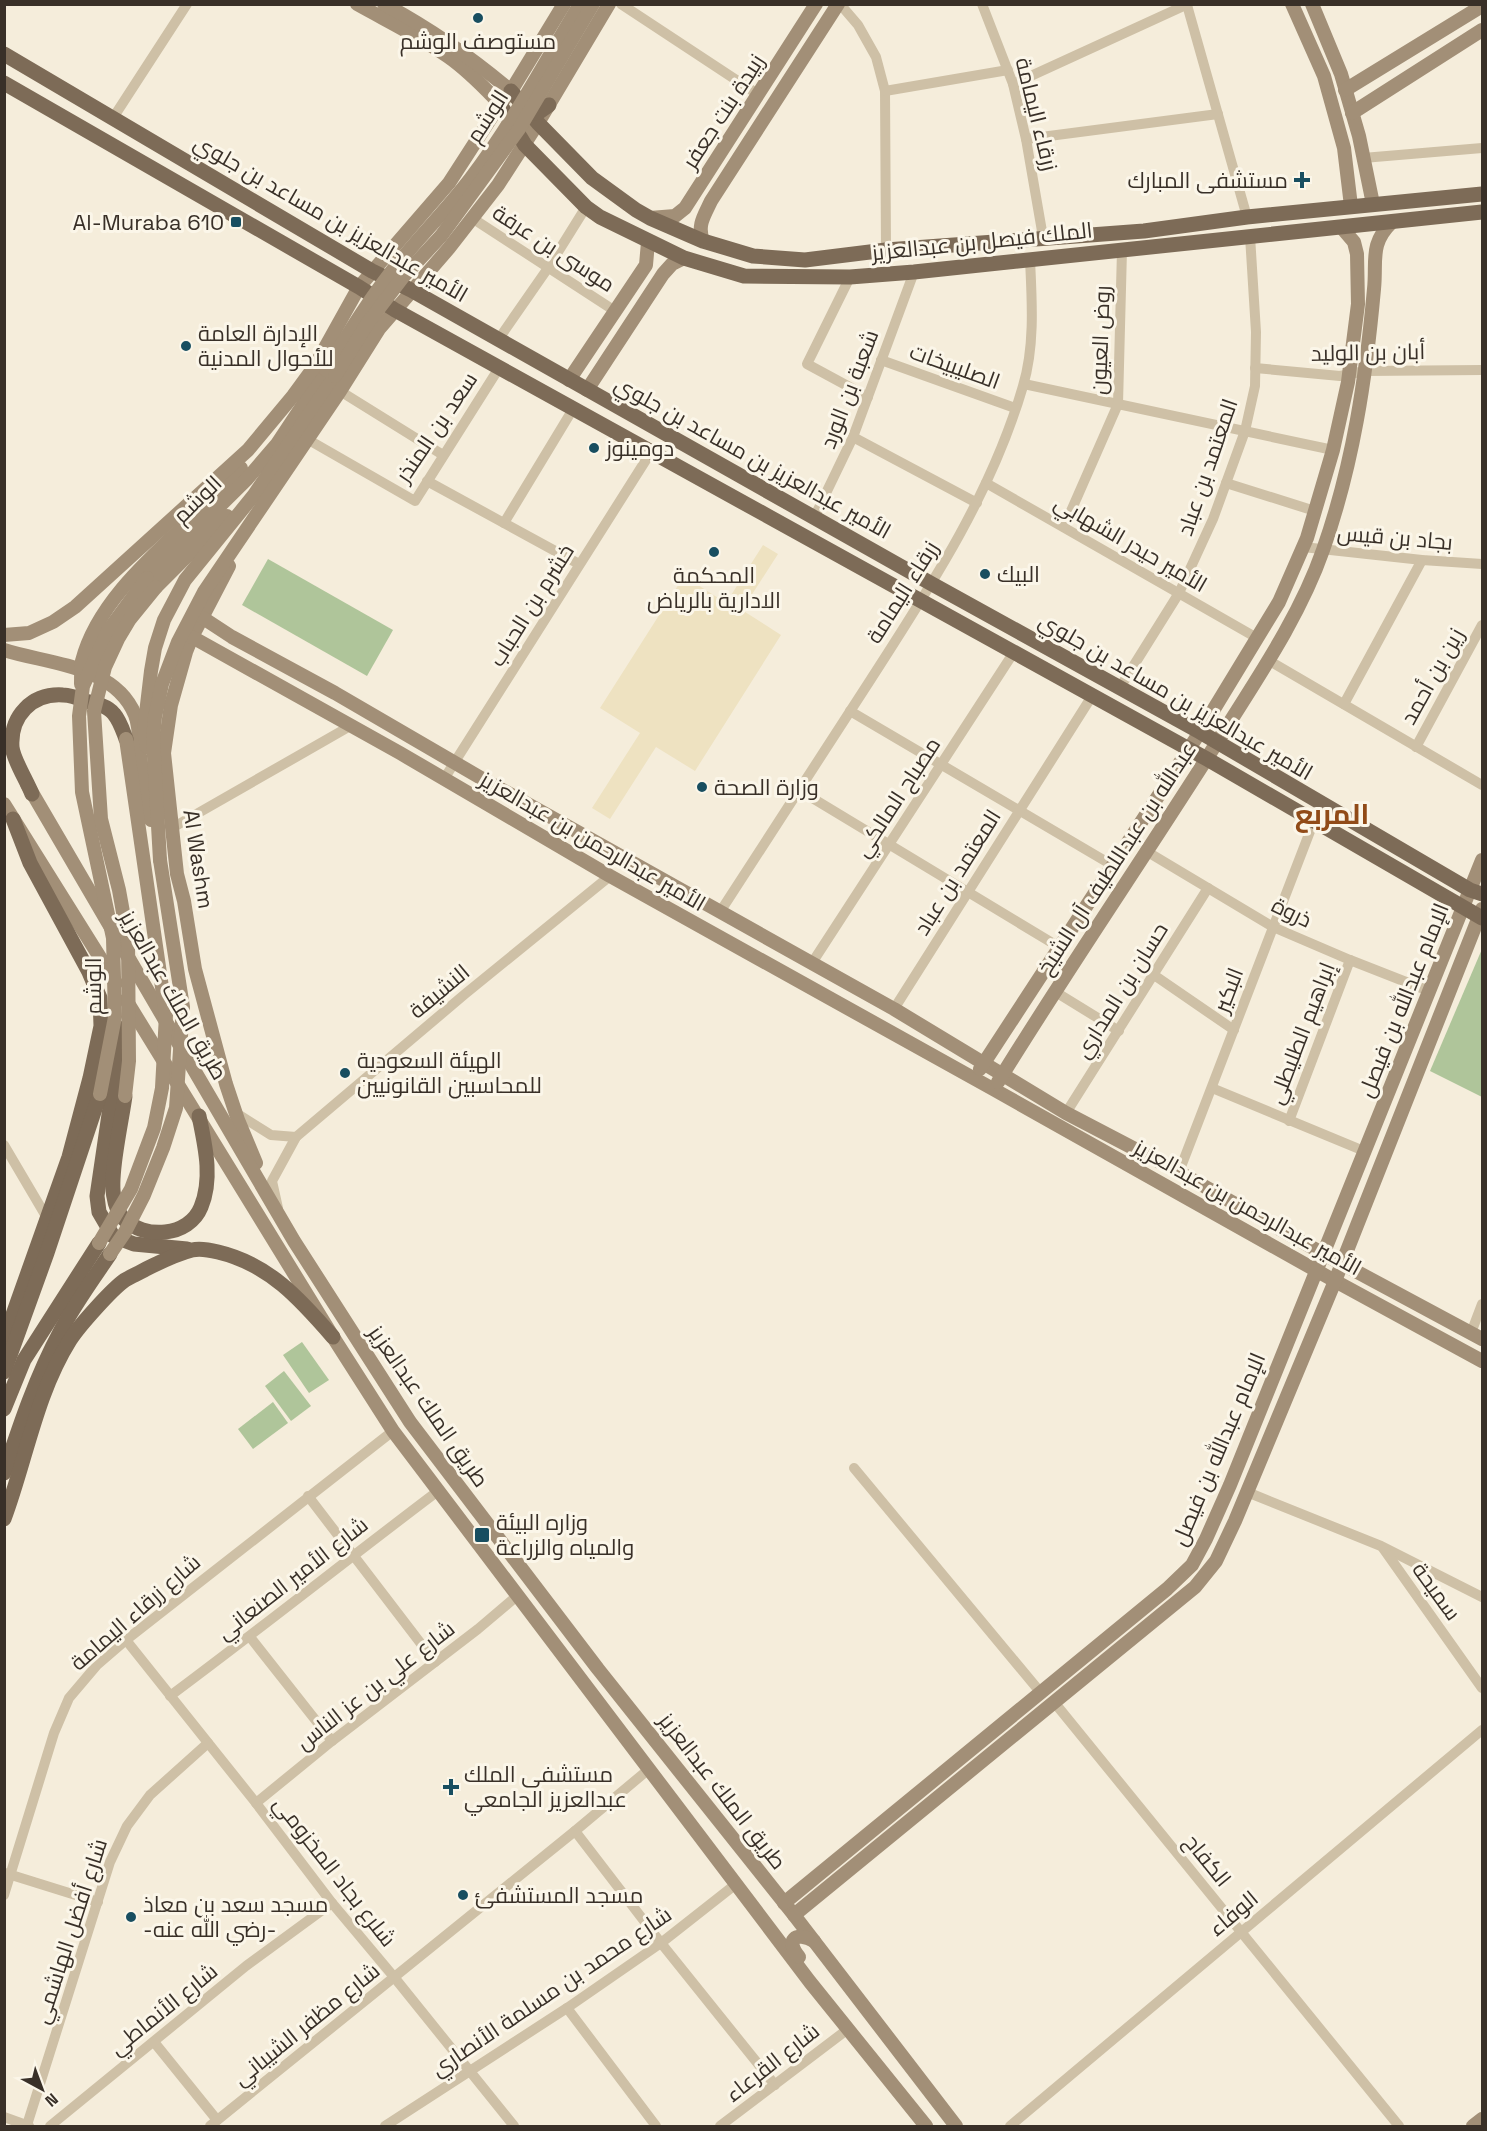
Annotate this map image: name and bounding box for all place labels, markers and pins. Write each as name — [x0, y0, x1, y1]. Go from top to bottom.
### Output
marker: مستوصف الوشم — [471, 11, 485, 25]
place label: مستوصف الوشم — [400, 27, 556, 57]
place label: مستشفى المبارك — [1128, 166, 1288, 194]
marker: مستشفى المبارك — [1293, 171, 1311, 189]
place label: Al-Muraba 610 — [72, 208, 224, 236]
marker: Al-Muraba 610 — [229, 215, 243, 229]
place label: الإدارة العامة للأحوال المدنية — [198, 319, 334, 372]
marker: الإدارة العامة للأحوال المدنية — [179, 339, 193, 353]
place label: دومينوز — [604, 434, 674, 462]
marker: دومينوز — [587, 441, 601, 455]
marker: المحكمة الادارية بالرياض — [707, 545, 721, 559]
place label: البيك — [997, 560, 1040, 588]
place label: المحكمة الادارية بالرياض — [647, 561, 781, 614]
marker: البيك — [978, 567, 992, 581]
place label: وزارة الصحة — [714, 773, 819, 801]
marker: وزارة الصحة — [695, 780, 709, 794]
place label: الهيئة السعودية للمحاسبين القانونيين — [357, 1046, 542, 1099]
marker: الهيئة السعودية للمحاسبين القانونيين — [338, 1066, 352, 1080]
place label: وزاره البيئة والمياه والزراعة — [496, 1508, 634, 1561]
marker: وزاره البيئة والمياه والزراعة — [473, 1526, 491, 1544]
place label: مستشفى الملك عبدالعزيز الجامعي — [464, 1760, 627, 1816]
marker: مستشفى الملك عبدالعزيز الجامعي — [442, 1778, 460, 1796]
place label: مسجد المستشفئ — [475, 1881, 643, 1909]
marker: مسجد المستشفئ — [456, 1888, 470, 1902]
place label: مسجد سعد بن معاذ -رضي الله عنه- — [143, 1890, 328, 1946]
marker: مسجد سعد بن معاذ -رضي الله عنه- — [124, 1910, 138, 1924]

